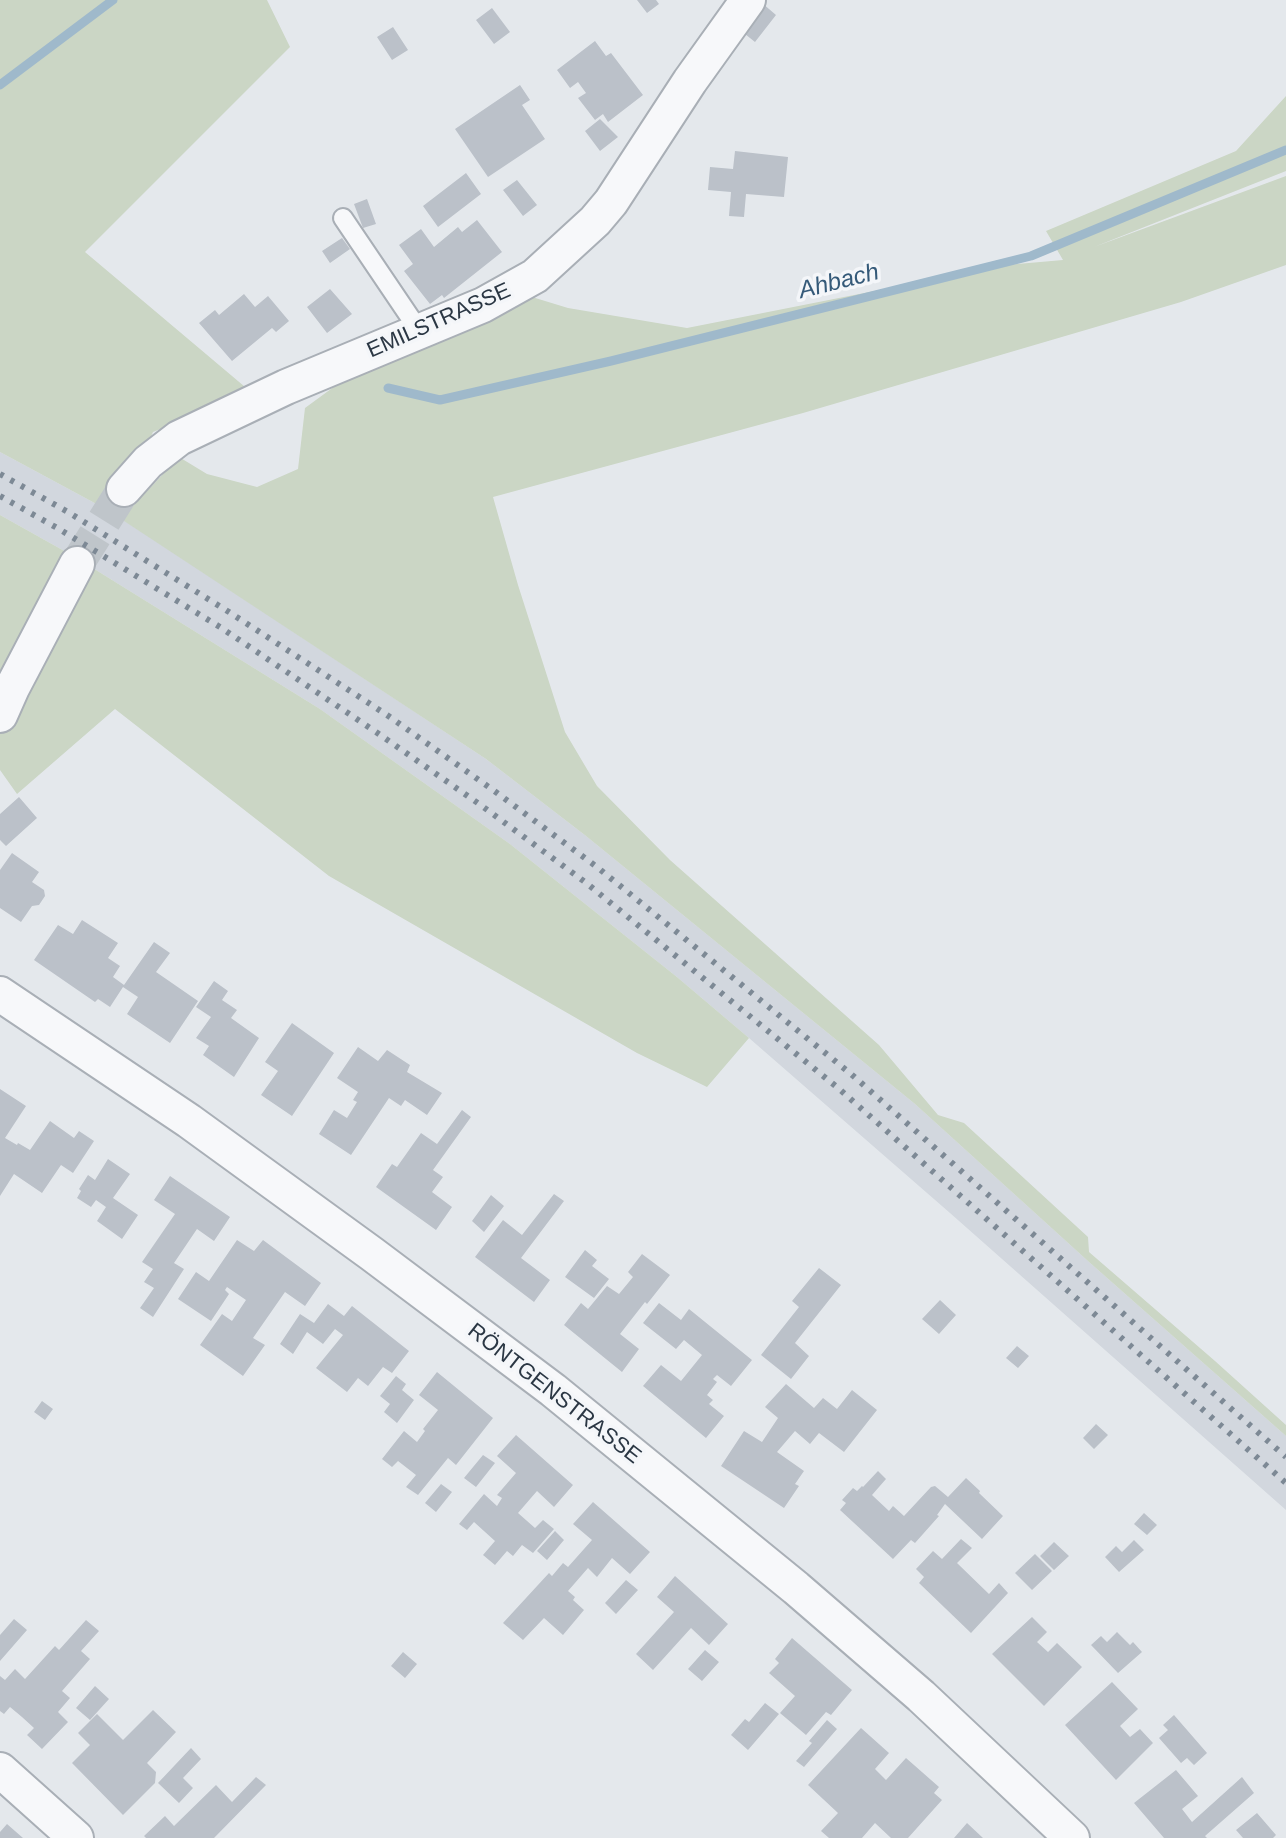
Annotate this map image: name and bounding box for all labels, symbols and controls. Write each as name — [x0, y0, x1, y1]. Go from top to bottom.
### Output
water label: Ahbach — [796, 258, 882, 306]
street label: EMILSTRASSE — [363, 278, 515, 364]
street label: RÖNTGENSTRASSE — [462, 1318, 646, 1470]

